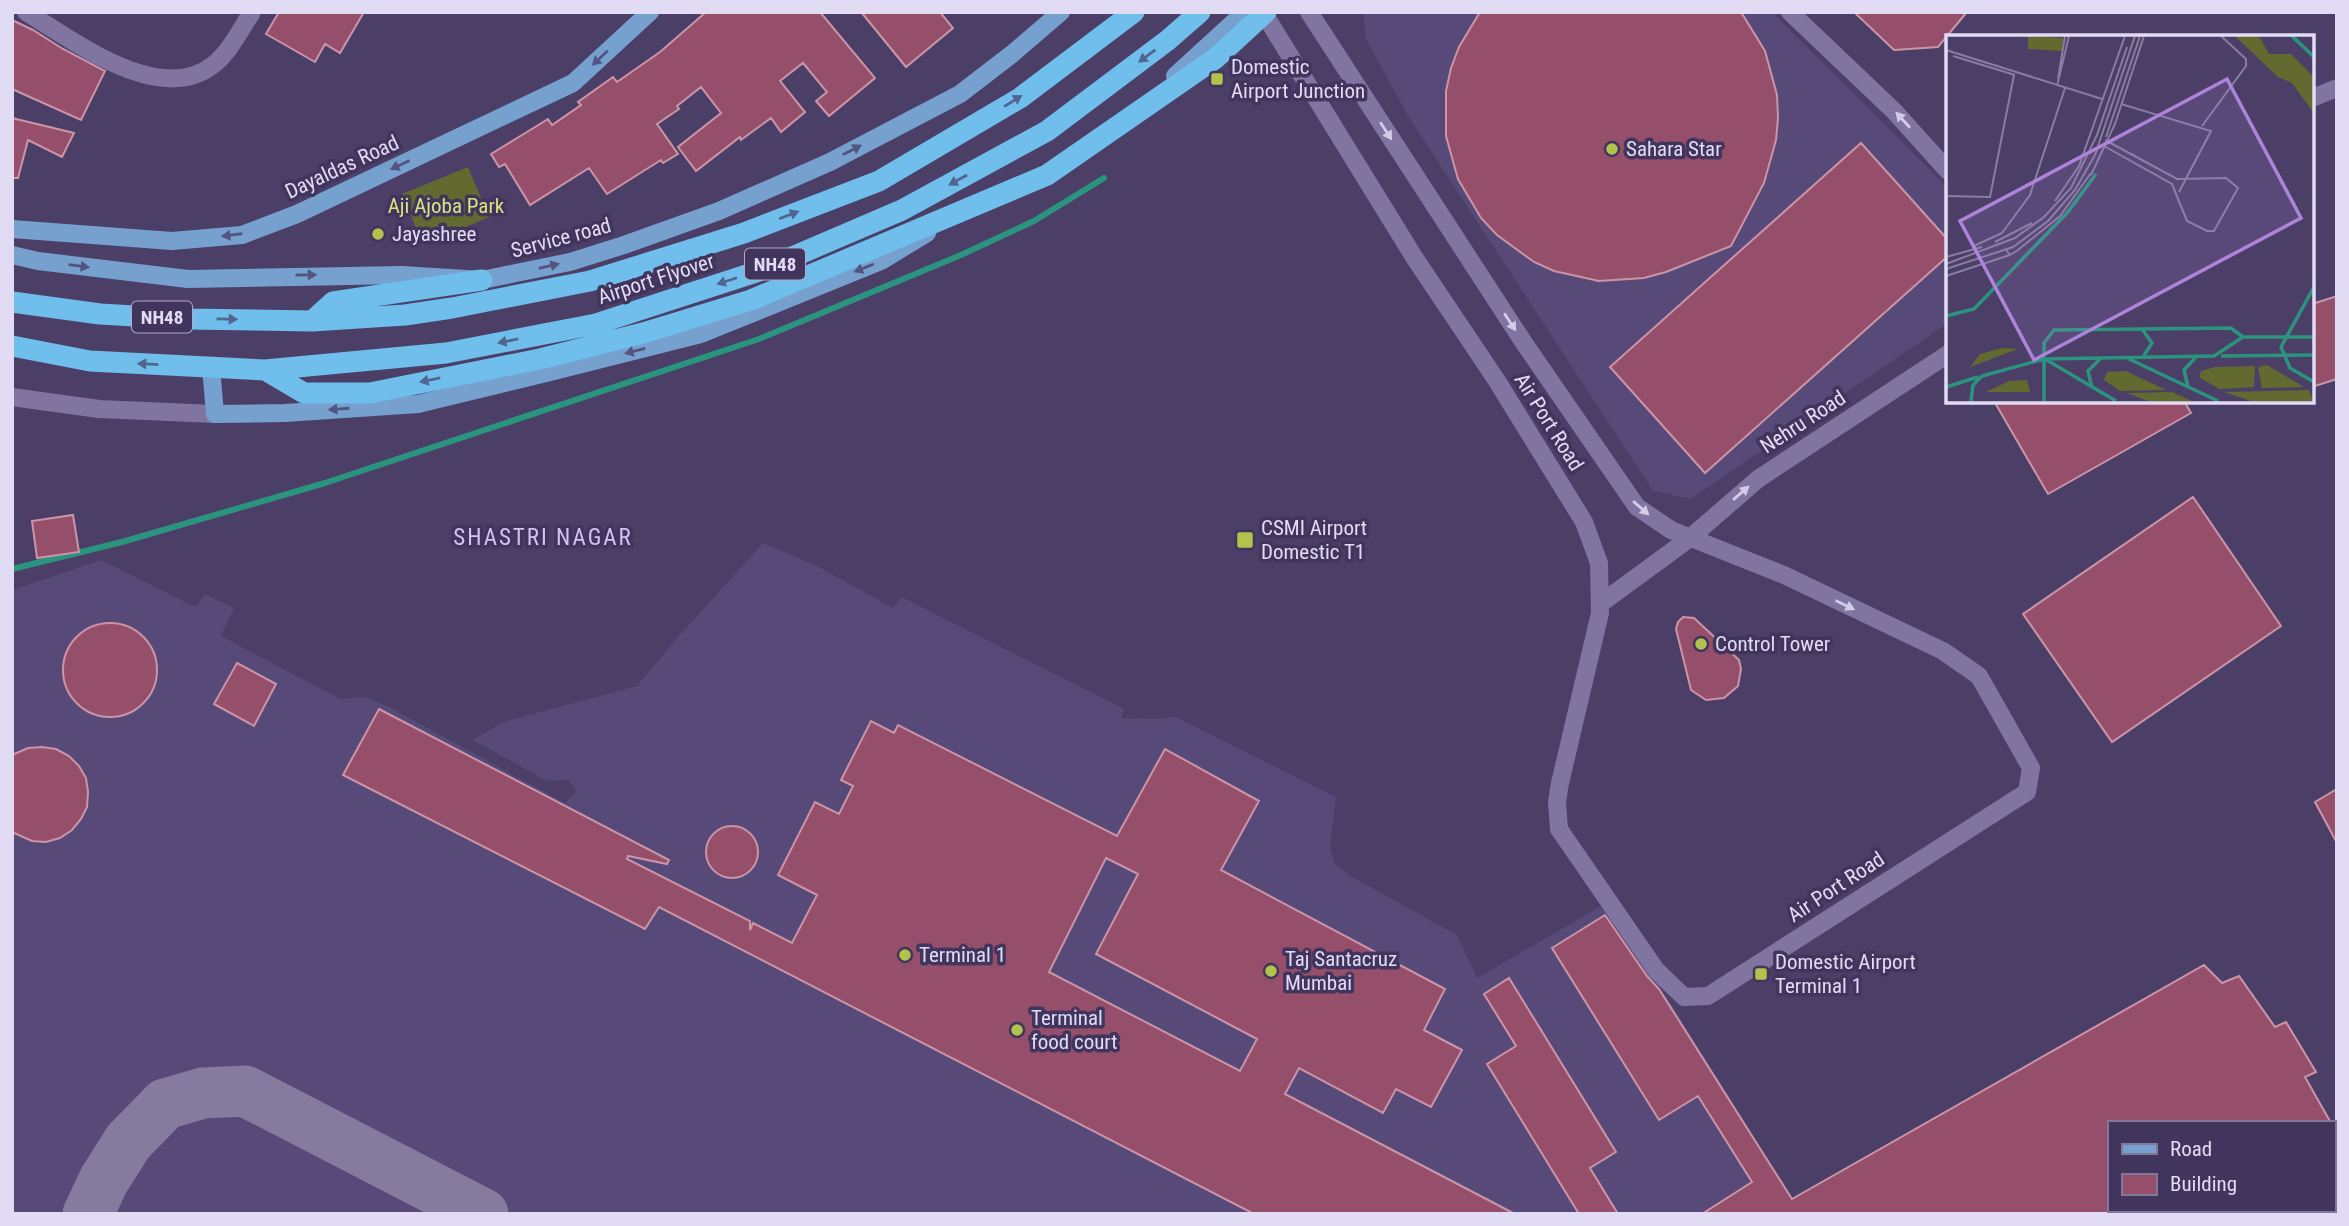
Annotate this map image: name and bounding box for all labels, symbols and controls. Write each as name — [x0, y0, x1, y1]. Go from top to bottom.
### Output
inset map — [1946, 35, 2314, 402]
one-way arrow — [1138, 49, 1157, 63]
one-way arrow — [592, 50, 609, 66]
place label: Domestic Airport Junction — [1231, 55, 1365, 103]
marker: Domestic Airport Junction — [1209, 71, 1225, 87]
one-way arrow — [1004, 95, 1023, 108]
one-way arrow — [1895, 112, 1911, 129]
one-way arrow — [1380, 121, 1393, 141]
street label: Dayaldas Road — [281, 130, 403, 204]
place label: Sahara Star — [1626, 137, 1722, 161]
marker: Sahara Star — [1604, 141, 1620, 157]
one-way arrow — [842, 145, 862, 156]
one-way arrow — [390, 159, 410, 171]
one-way arrow — [948, 174, 967, 186]
park label: Aji Ajoba Park — [388, 194, 505, 218]
one-way arrow — [779, 210, 800, 221]
street label: Service road — [508, 213, 614, 263]
place label: Jayashree — [392, 222, 476, 246]
marker: Jayashree — [370, 226, 386, 242]
one-way arrow — [221, 230, 243, 241]
road number: NH48 — [745, 248, 805, 280]
street label: Airport Flyover — [595, 249, 717, 309]
one-way arrow — [69, 261, 91, 272]
one-way arrow — [538, 261, 560, 272]
one-way arrow — [854, 262, 875, 273]
one-way arrow — [295, 270, 317, 281]
one-way arrow — [716, 276, 737, 287]
road number: NH48 — [132, 302, 192, 332]
one-way arrow — [1504, 312, 1517, 331]
one-way arrow — [216, 313, 238, 325]
one-way arrow — [497, 335, 519, 346]
one-way arrow — [623, 346, 645, 357]
one-way arrow — [137, 358, 159, 369]
street label: Air Port Road — [1510, 369, 1588, 475]
one-way arrow — [419, 375, 441, 386]
street label: Nehru Road — [1756, 386, 1850, 458]
one-way arrow — [328, 404, 350, 415]
one-way arrow — [1733, 486, 1750, 501]
one-way arrow — [1631, 500, 1649, 515]
place label: CSMI Airport Domestic T1 — [1261, 516, 1367, 564]
district label: SHASTRI NAGAR — [453, 524, 633, 551]
marker: CSMI Airport Domestic T1 — [1235, 530, 1255, 550]
one-way arrow — [1835, 599, 1855, 610]
place label: Control Tower — [1715, 632, 1830, 656]
marker: Control Tower — [1693, 636, 1709, 652]
street label: Air Port Road — [1783, 847, 1889, 927]
place label: Terminal 1 — [919, 943, 1006, 967]
marker: Terminal 1 — [897, 947, 913, 963]
place label: Taj Santacruz Mumbai — [1285, 947, 1397, 995]
place label: Domestic Airport Terminal 1 — [1775, 950, 1916, 998]
marker: Taj Santacruz Mumbai — [1263, 963, 1279, 979]
marker: Domestic Airport Terminal 1 — [1753, 966, 1769, 982]
place label: Terminal food court — [1031, 1006, 1117, 1054]
marker: Terminal food court — [1009, 1022, 1025, 1038]
legend — [2108, 1121, 2335, 1212]
text: Road — [2170, 1137, 2212, 1161]
text: Building — [2170, 1172, 2237, 1196]

